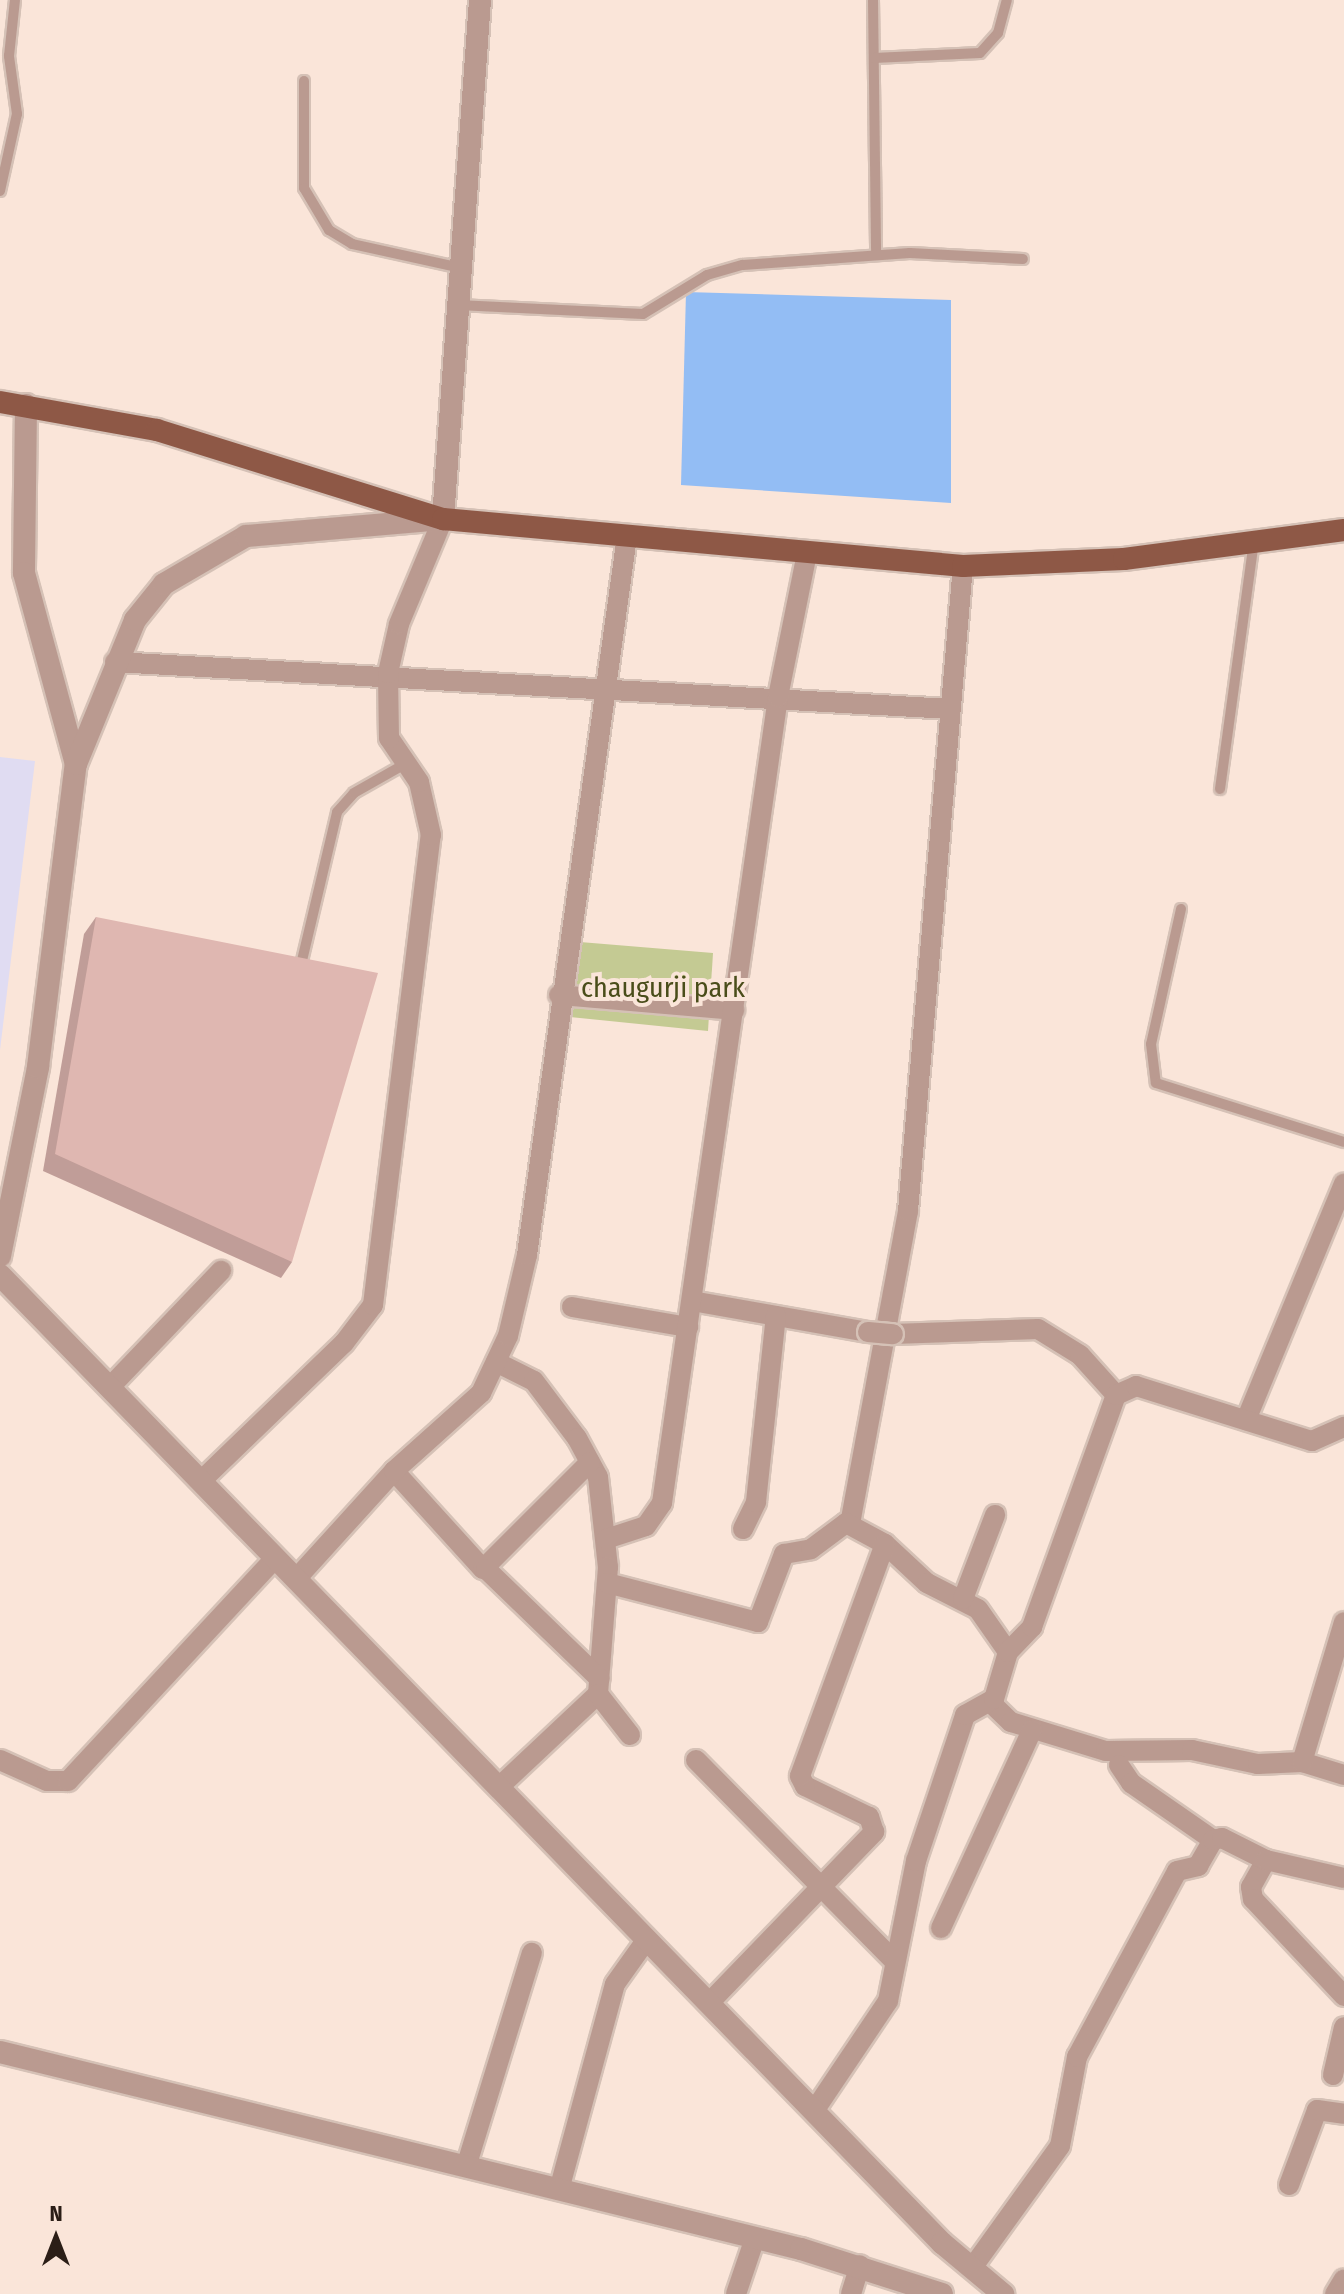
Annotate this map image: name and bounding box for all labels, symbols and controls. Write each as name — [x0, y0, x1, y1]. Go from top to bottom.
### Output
park label: chaugurji park — [581, 971, 745, 1005]
north arrow — [16, 2198, 96, 2278]
text: N — [49, 2200, 63, 2227]

